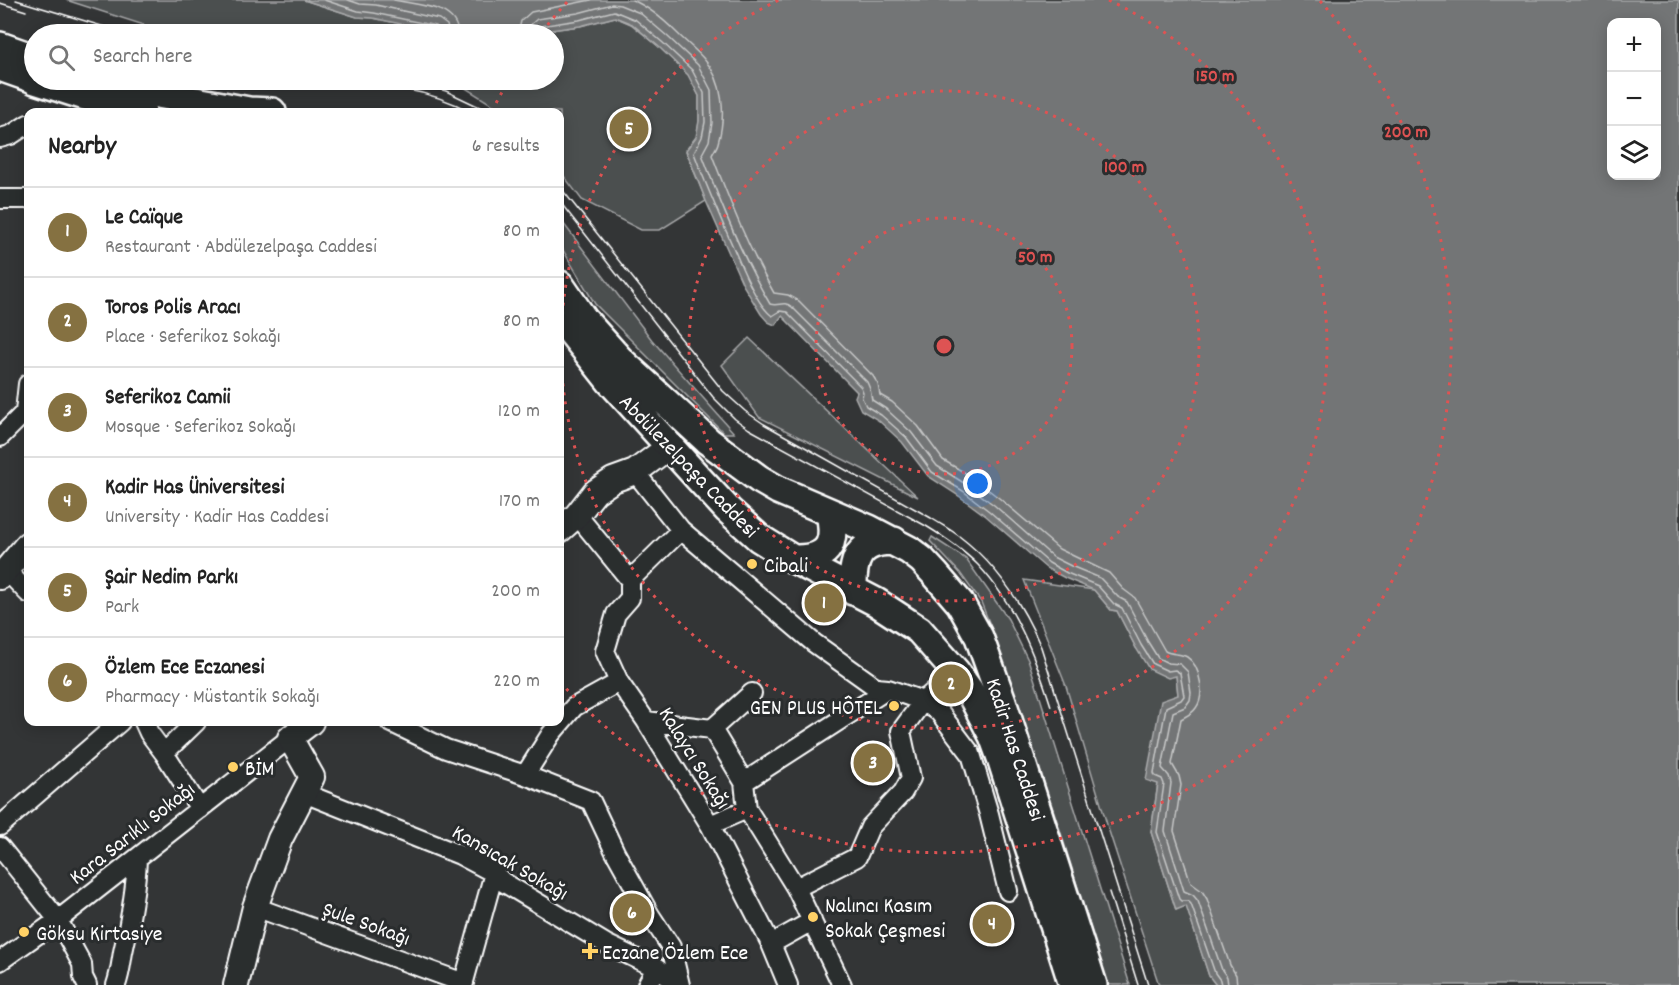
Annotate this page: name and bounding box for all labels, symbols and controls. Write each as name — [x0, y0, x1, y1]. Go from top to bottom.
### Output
map controls — [1607, 18, 1661, 180]
button: + — [1607, 18, 1661, 72]
search box — [24, 24, 564, 90]
icon: search — [45, 41, 78, 74]
text: Search here — [93, 42, 192, 73]
text: 150 m — [1196, 65, 1234, 90]
button: − — [1607, 72, 1661, 126]
pin: 5 — [610, 106, 648, 152]
text: 200 m — [1384, 121, 1428, 146]
button: layers — [1607, 126, 1661, 180]
text: Nearby — [48, 129, 116, 166]
text: 6 results — [472, 133, 540, 161]
text: 100 m — [1104, 156, 1144, 181]
text: Le Caïque — [105, 203, 183, 234]
text: 1 — [65, 218, 70, 246]
text: 80 m — [503, 218, 540, 246]
text: Restaurant · Abdülezelpaşa Caddesi — [105, 234, 377, 262]
text: 50 m — [1018, 246, 1052, 271]
text: Toros Polis Aracı — [105, 293, 241, 324]
text: 2 — [63, 308, 72, 336]
text: 80 m — [503, 308, 540, 336]
text: Place · Seferikoz Sokağı — [105, 324, 280, 352]
centre of rings — [934, 336, 954, 356]
text: Seferikoz Camii — [105, 383, 231, 414]
street label: Abdülezelpaşa Caddesi — [610, 388, 765, 546]
text: 3 — [63, 398, 72, 426]
text: 120 m — [498, 398, 540, 426]
text: Mosque · Seferikoz Sokağı — [105, 414, 296, 442]
your location — [963, 469, 992, 498]
text: Kadir Has Üniversitesi — [105, 473, 284, 504]
text: 4 — [63, 488, 72, 516]
text: 170 m — [499, 488, 540, 516]
text: University · Kadir Has Caddesi — [105, 504, 329, 532]
place label: Cibali — [764, 552, 808, 583]
marker: Cibali — [745, 557, 759, 571]
text: Şair Nedim Parkı — [105, 563, 238, 594]
text: 5 — [63, 578, 72, 606]
text: 200 m — [491, 578, 540, 606]
pin: 1 — [804, 580, 844, 626]
text: Park — [105, 594, 139, 622]
text: Özlem Ece Eczanesi — [105, 653, 265, 684]
pin: 2 — [932, 662, 970, 706]
text: 6 — [63, 668, 72, 696]
text: 220 m — [493, 668, 540, 696]
street label: Kadir Has Caddesi — [976, 675, 1051, 826]
text: Pharmacy · Müstantik Sokağı — [105, 684, 319, 712]
place label: GEN PLUS HÔTEL — [750, 694, 882, 725]
marker: GEN PLUS HÔTEL — [887, 699, 901, 713]
street label: Kalaycı Sokağı — [649, 702, 737, 816]
pin: 3 — [854, 740, 892, 786]
place label: BİM — [245, 755, 274, 786]
marker: BİM — [226, 760, 240, 774]
street label: Kara Sarıklı Sokağı — [64, 776, 203, 894]
street label: Kansıcak Sokağı — [445, 818, 573, 910]
pin: 6 — [612, 890, 652, 936]
place label: Nalıncı Kasım Sokak Çeşmesi — [825, 892, 945, 948]
street label: Şule Sokağı — [318, 895, 414, 955]
pin: 4 — [972, 902, 1012, 946]
marker: Nalıncı Kasım Sokak Çeşmesi — [806, 910, 820, 924]
place label: Göksu Kirtasiye — [36, 920, 162, 951]
marker: Göksu Kirtasiye — [17, 925, 31, 939]
place label: Eczane Özlem Ece — [602, 939, 748, 970]
marker: Eczane Özlem Ece — [583, 944, 597, 958]

